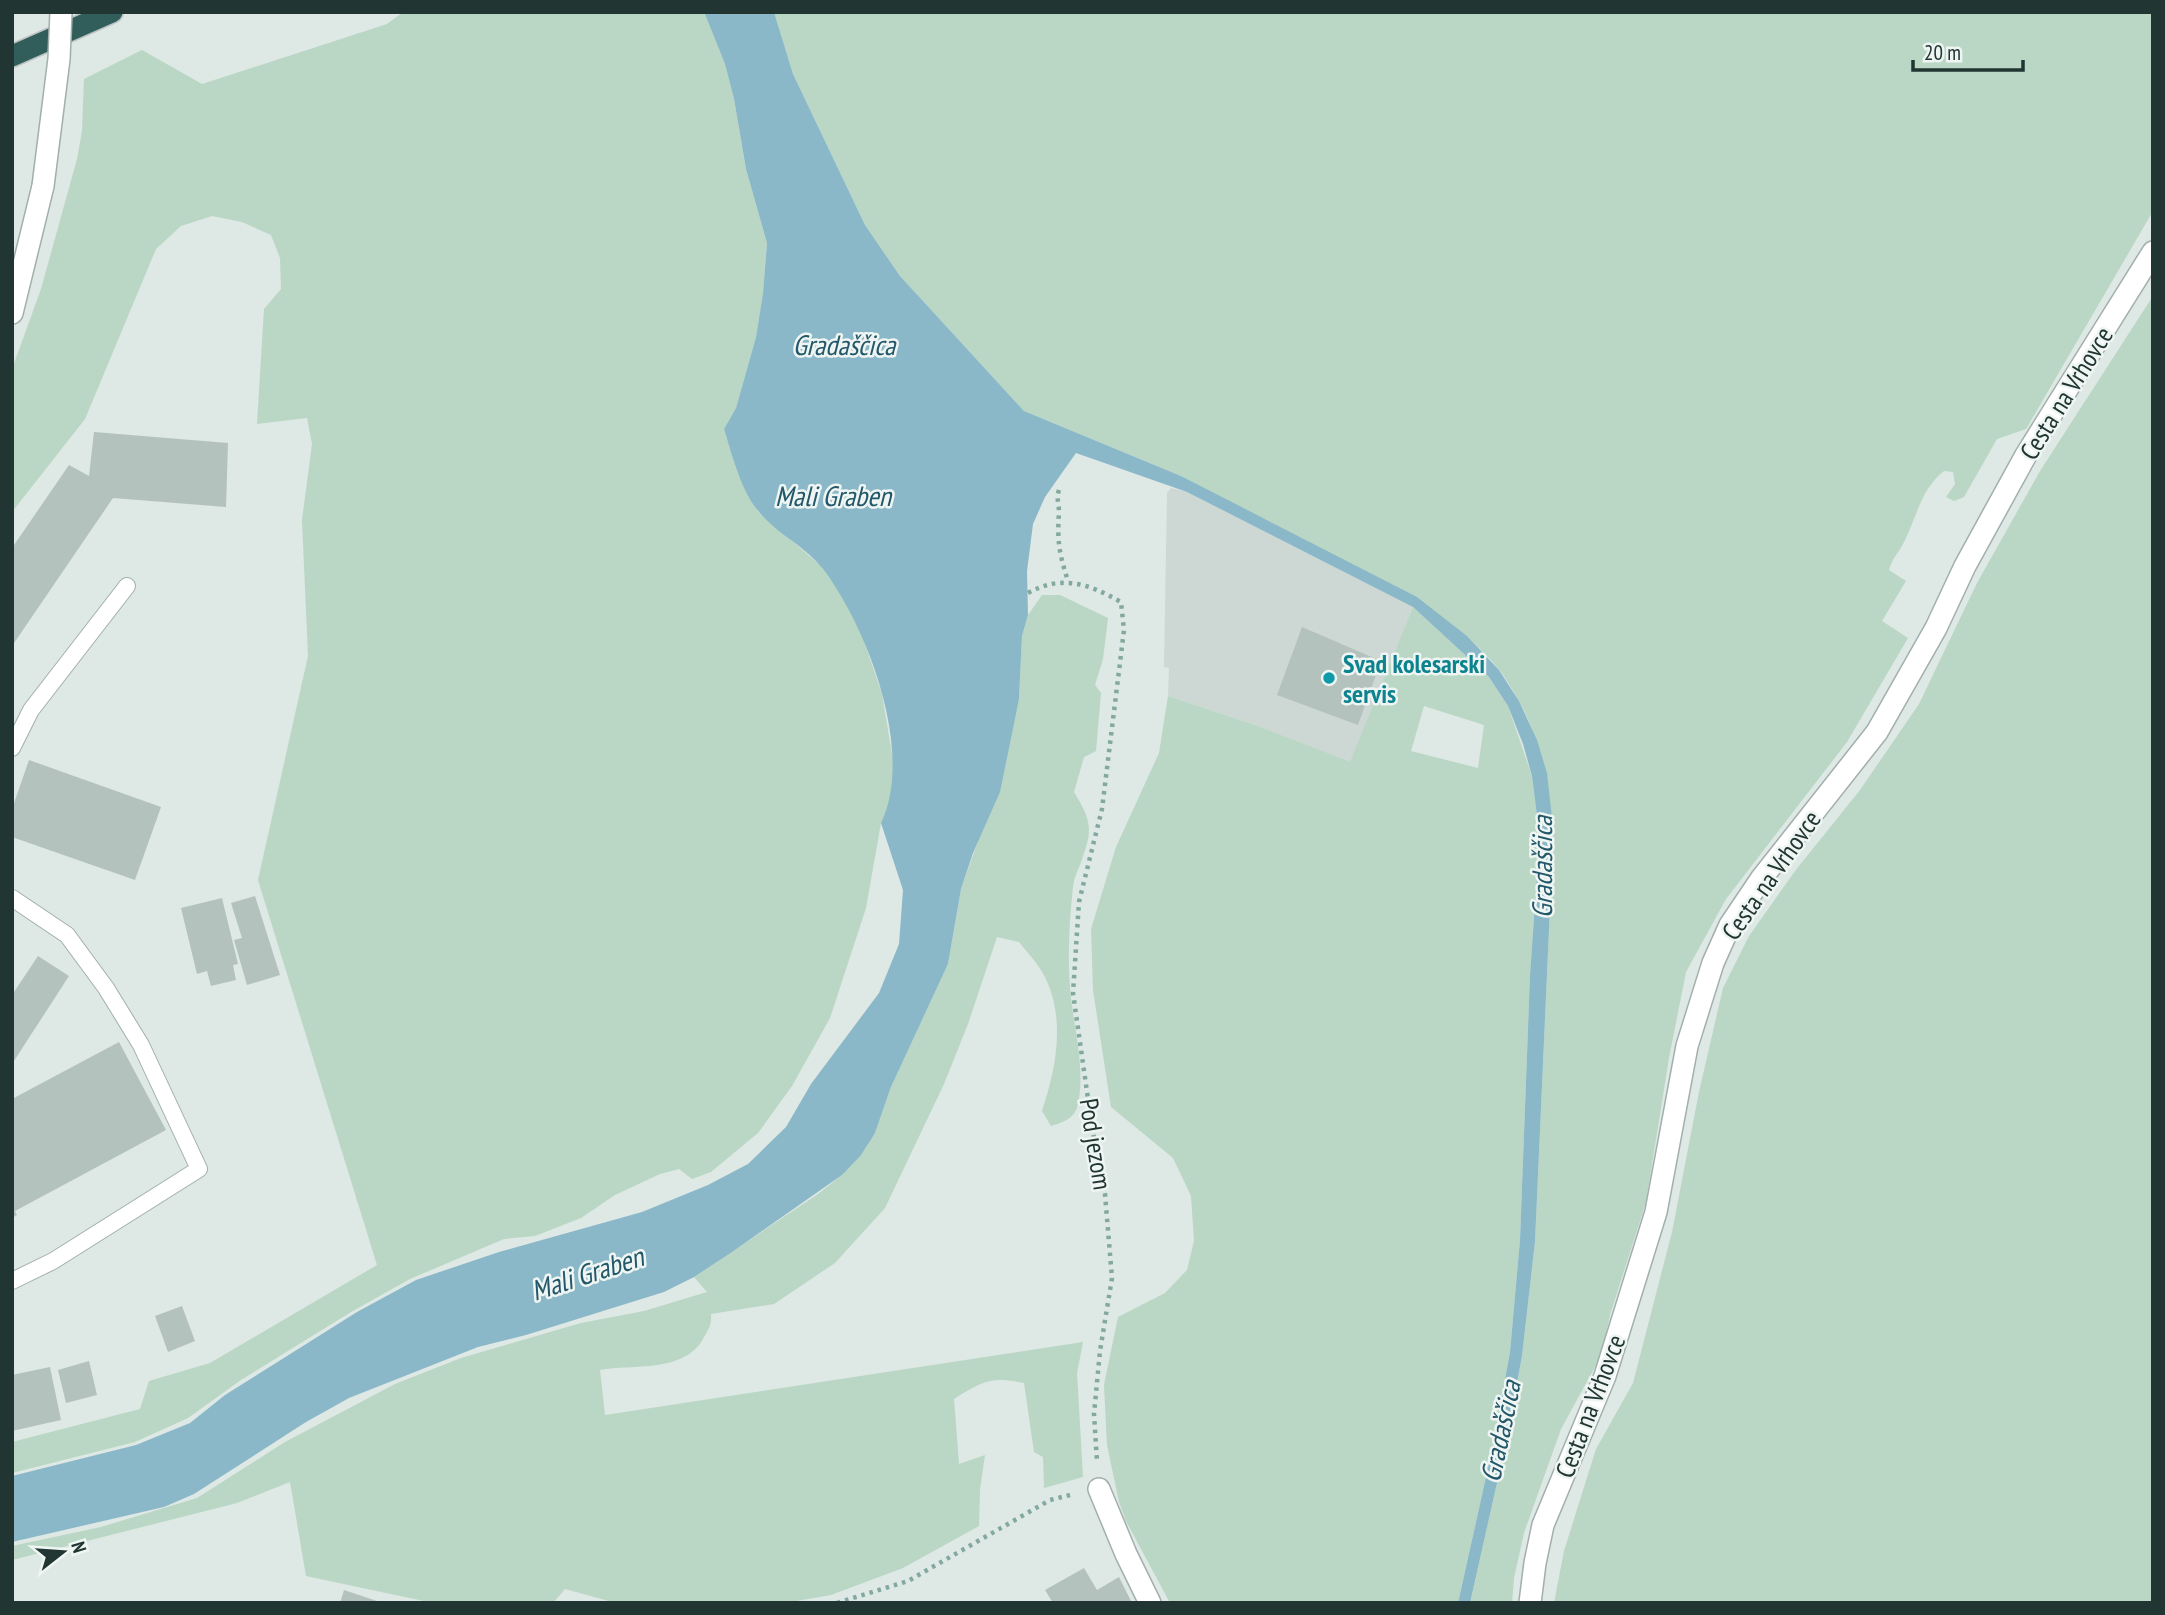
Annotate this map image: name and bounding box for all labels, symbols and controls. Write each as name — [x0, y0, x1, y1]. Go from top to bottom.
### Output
scale bar — [1913, 28, 2023, 72]
text: 20 m — [1924, 39, 1961, 66]
street label: Cesta na Vrhovce — [2012, 320, 2120, 466]
water label: Gradaščica — [793, 326, 897, 363]
water label: Mali Graben — [775, 477, 893, 514]
place label: Svad kolesarski servis — [1343, 647, 1485, 710]
marker: Svad kolesarski servis — [1321, 670, 1337, 686]
street label: Cesta na Vrhovce — [1714, 804, 1828, 946]
water label: Gradaščica — [1523, 814, 1560, 918]
street label: Pod jezom — [1072, 1096, 1120, 1192]
water label: Mali Graben — [526, 1237, 650, 1309]
street label: Cesta na Vrhovce — [1548, 1330, 1632, 1482]
water label: Gradaščica — [1471, 1375, 1529, 1485]
north arrow — [28, 1517, 98, 1587]
text: N — [66, 1539, 92, 1555]

